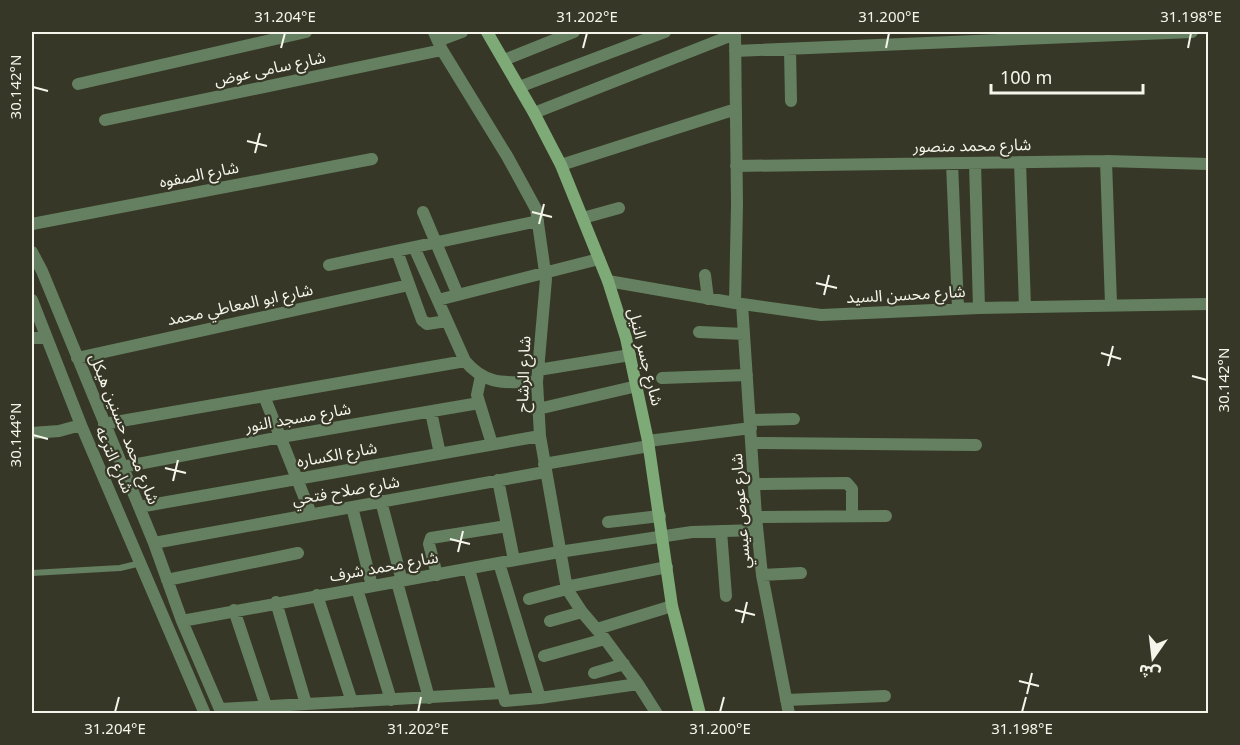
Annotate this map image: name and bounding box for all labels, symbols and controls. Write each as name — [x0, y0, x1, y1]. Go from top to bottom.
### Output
text: 31.204°E — [254, 1, 316, 33]
text: 31.202°E — [556, 1, 618, 33]
text: 31.200°E — [858, 1, 920, 33]
text: 31.198°E — [1160, 1, 1222, 33]
street label: شارع سامى عوض — [211, 41, 329, 97]
text: 30.142°N — [0, 55, 32, 119]
scale bar — [991, 57, 1142, 95]
text: 100 m — [1000, 59, 1052, 97]
street label: شارع محمد منصور — [912, 128, 1031, 164]
street label: شارع الصفوه — [156, 151, 242, 199]
street label: شارع ابو المعاطي محمد — [164, 273, 316, 337]
street label: شارع محسن السيد — [845, 275, 967, 315]
street label: شارع جسر النيل — [616, 304, 674, 410]
street label: شارع الرشاح — [506, 335, 542, 413]
street label: شارع محمد حسنين هيكل — [78, 348, 170, 510]
text: 30.142°N — [1208, 348, 1240, 412]
street label: شارع مسجد النور — [241, 392, 354, 444]
text: 30.144°N — [0, 403, 32, 467]
street label: شارع الترعه — [84, 421, 144, 499]
street label: شارع الكساره — [294, 431, 380, 479]
street label: شارع عوض عيسي — [720, 452, 762, 570]
street label: شارع صلاح فتحي — [289, 465, 403, 517]
street label: شارع محمد شرف — [327, 541, 441, 593]
north arrow — [1123, 628, 1183, 688]
text: ش — [1135, 652, 1164, 691]
text: 31.204°E — [84, 713, 146, 745]
text: 31.202°E — [387, 713, 449, 745]
text: 31.200°E — [689, 713, 751, 745]
text: 31.198°E — [991, 713, 1053, 745]

